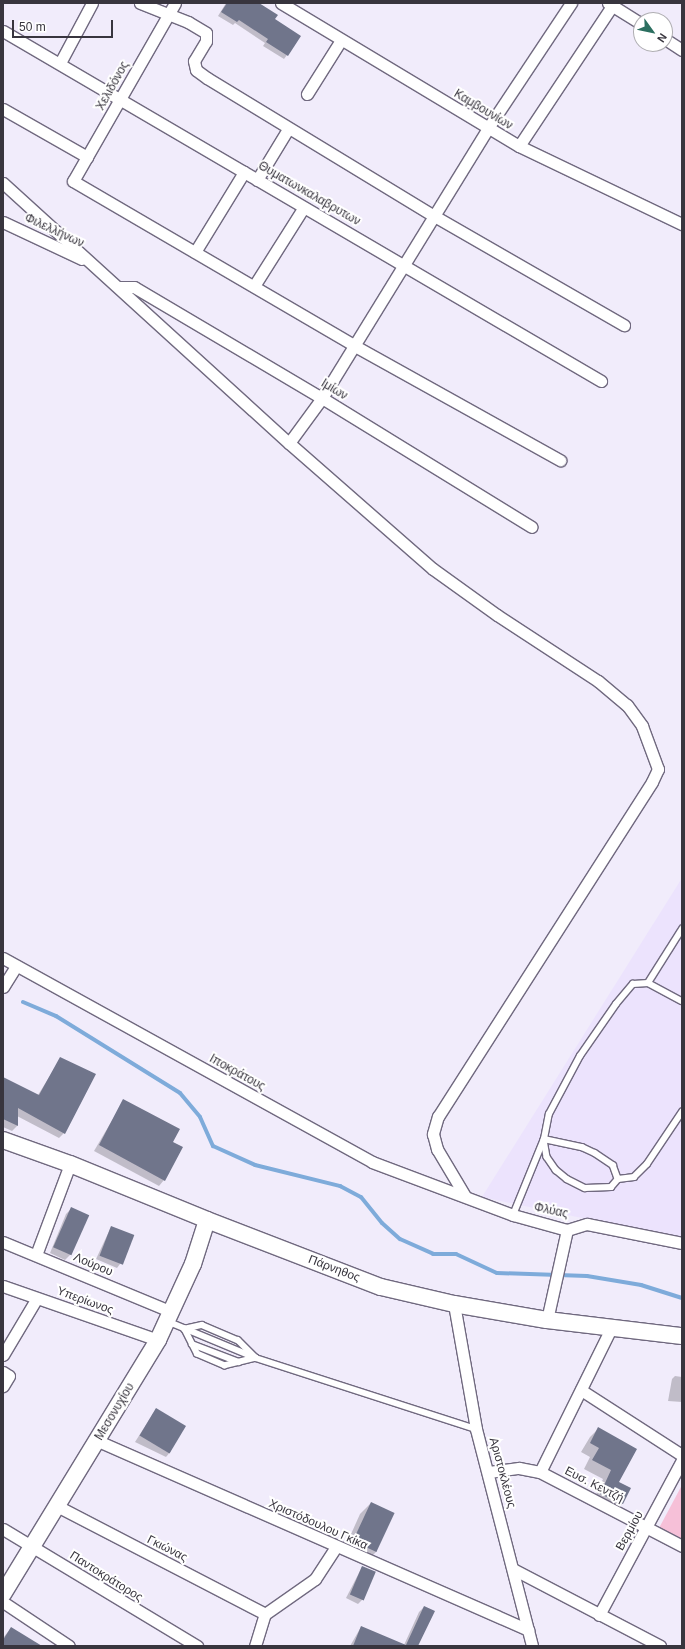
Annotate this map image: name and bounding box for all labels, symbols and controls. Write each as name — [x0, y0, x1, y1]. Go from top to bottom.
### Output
scale bar — [14, 12, 115, 38]
north arrow — [633, 12, 673, 52]
text: 50 m — [19, 20, 46, 34]
text: N — [655, 31, 669, 45]
street label: Χελιδόνος — [94, 59, 132, 113]
street label: Καμβουνίων — [451, 87, 515, 133]
street label: Θυματωνκαλαβρυτων — [255, 159, 363, 229]
street label: Φιλελλήνων — [22, 211, 86, 251]
street label: Ιμίων — [318, 377, 350, 403]
street label: Ιποκράτους — [207, 1052, 267, 1094]
street label: Φλύας — [533, 1200, 569, 1222]
street label: Λούρου — [71, 1250, 115, 1280]
street label: Πάρνηθος — [306, 1253, 362, 1285]
street label: Υπερίωνος — [55, 1284, 115, 1318]
street label: Μεσονυχίου — [92, 1381, 138, 1443]
street label: Αριστοκλέους — [486, 1436, 518, 1510]
street label: Ευσ. Κεντζή — [562, 1464, 626, 1506]
street label: Χριστόδουλου Γκίκα — [266, 1497, 370, 1553]
street label: Βερμίου — [613, 1509, 647, 1553]
street label: Γκιώνας — [144, 1533, 190, 1565]
street label: Παντοκράτορος — [67, 1549, 145, 1605]

